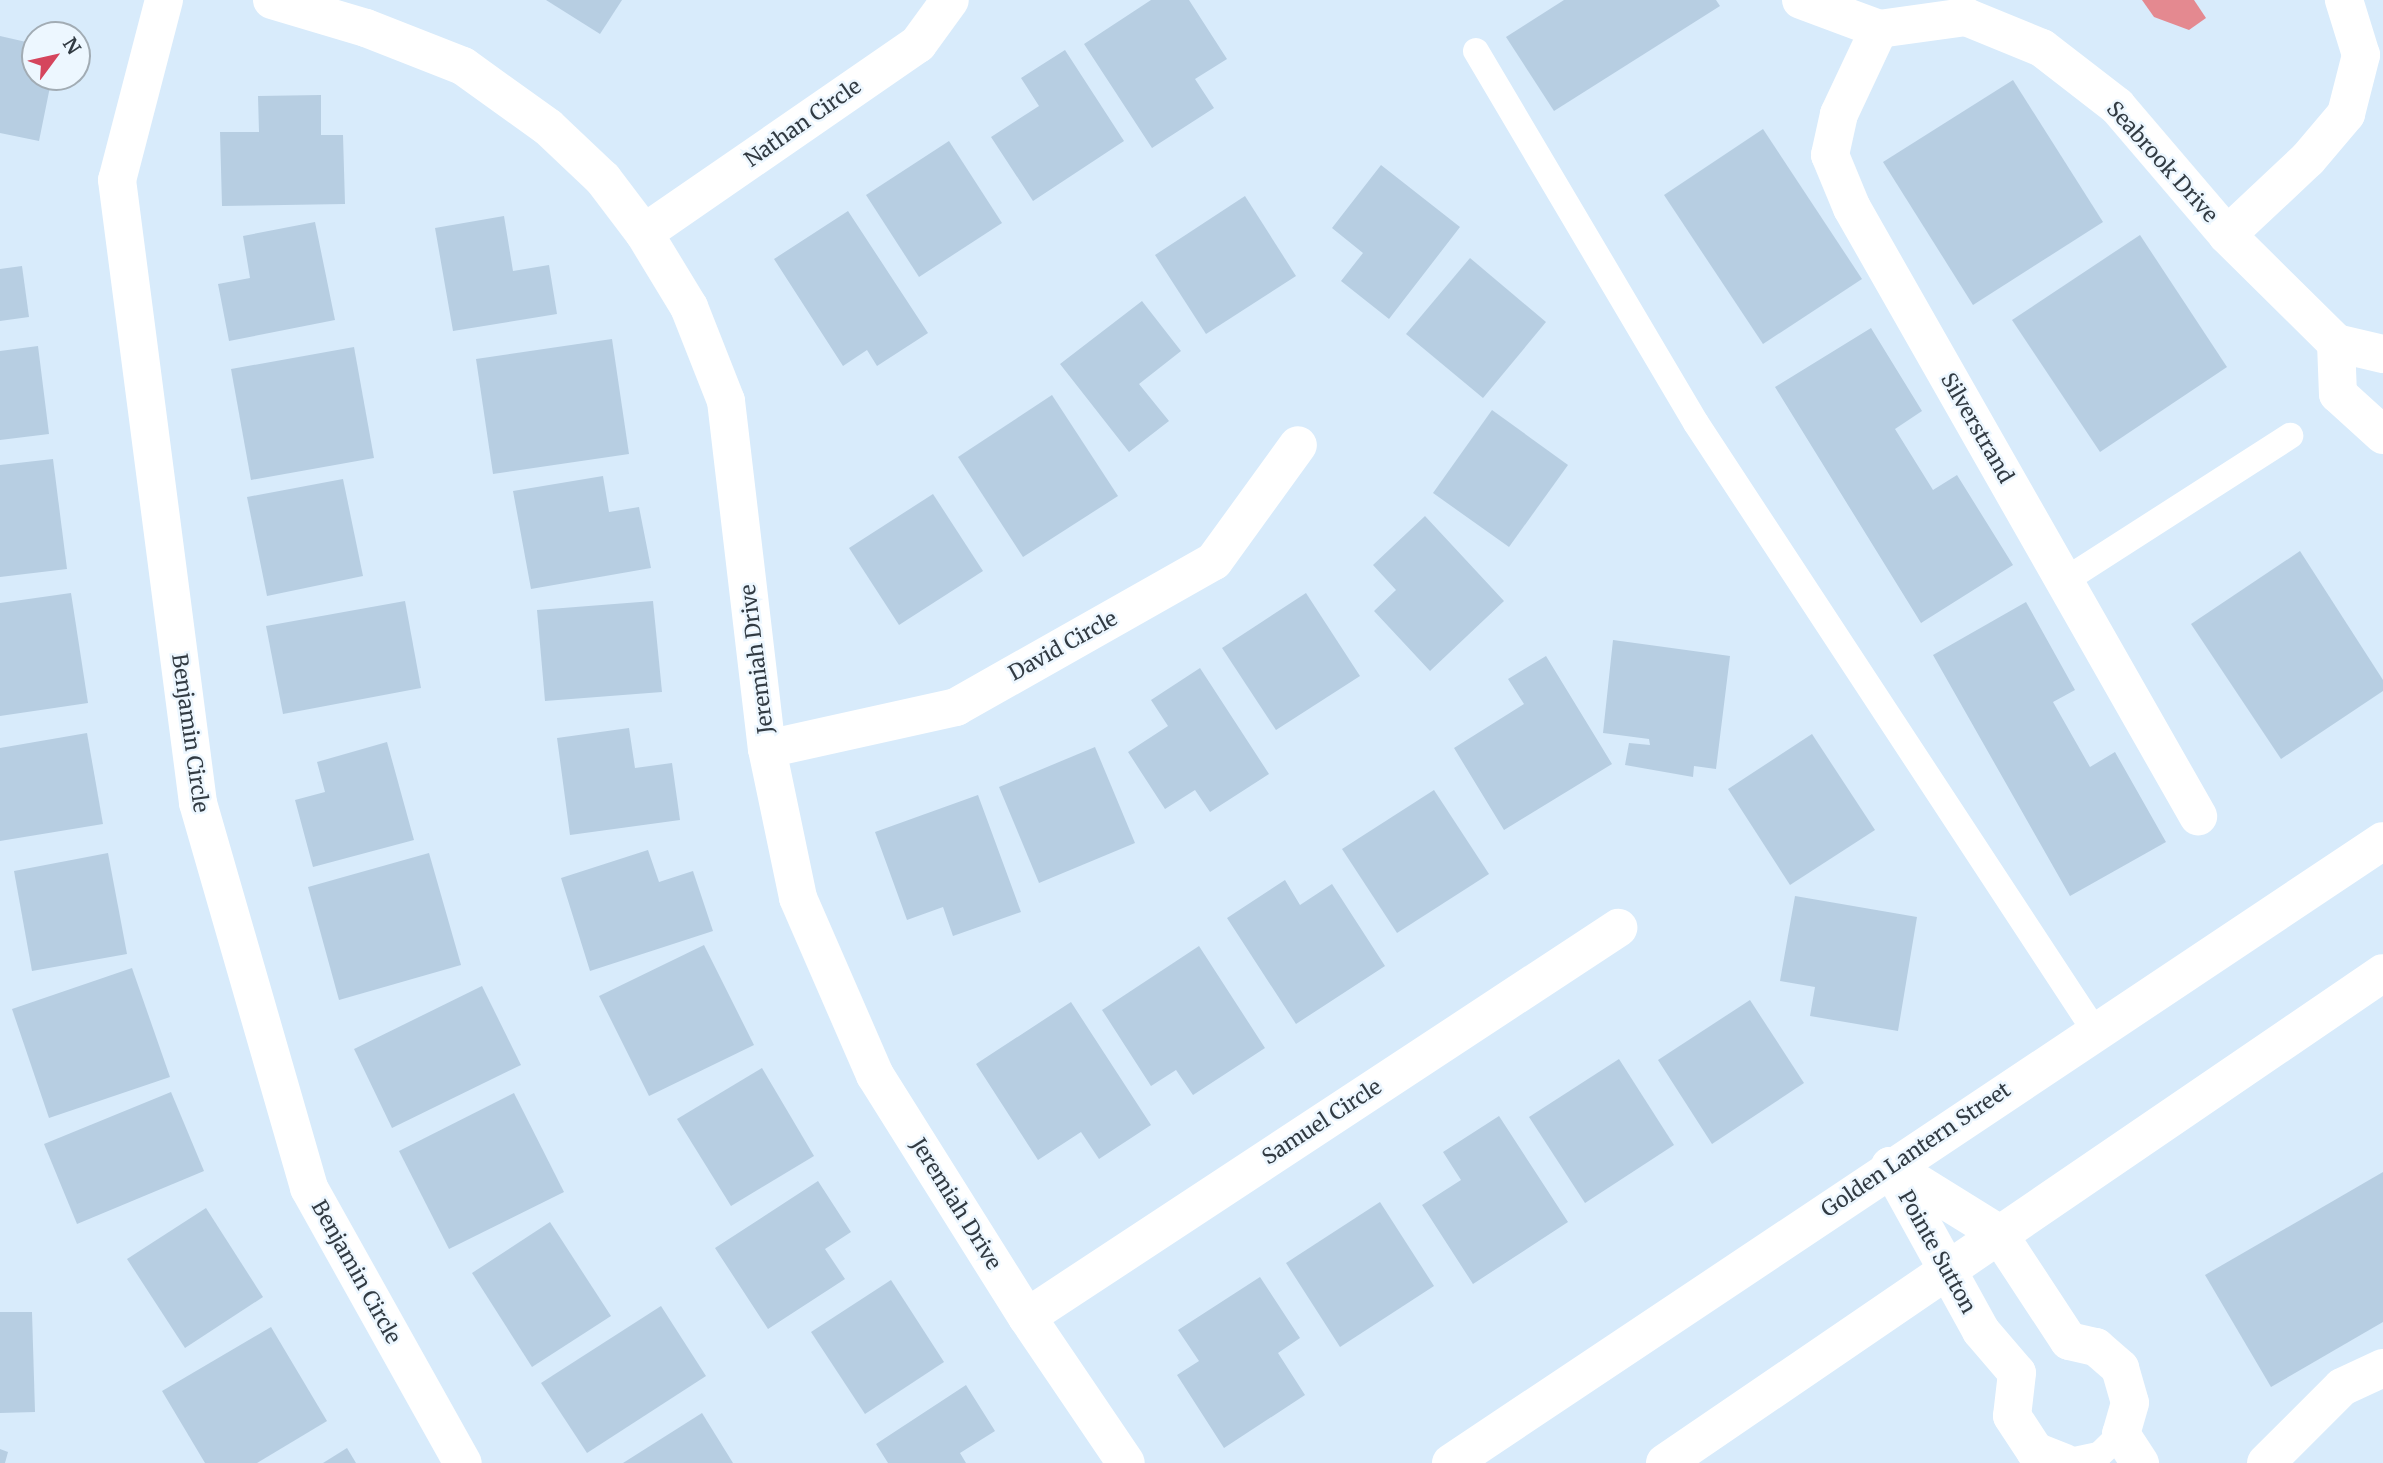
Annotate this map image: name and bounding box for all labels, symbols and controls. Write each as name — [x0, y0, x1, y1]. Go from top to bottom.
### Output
north arrow — [21, 21, 91, 91]
text: N — [58, 33, 86, 58]
street label: Nathan Circle — [740, 74, 866, 172]
street label: Seabrook Drive — [2101, 96, 2223, 228]
street label: Silverstrand — [1935, 369, 2019, 487]
street label: Jeremiah Drive — [735, 583, 779, 735]
street label: David Circle — [1004, 606, 1122, 686]
street label: Benjamin Circle — [166, 652, 214, 814]
street label: Samuel Circle — [1258, 1074, 1386, 1170]
street label: Golden Lantern Street — [1817, 1077, 2015, 1223]
street label: Jeremiah Drive — [906, 1134, 1006, 1274]
street label: Pointe Sutton — [1893, 1186, 1981, 1318]
street label: Benjamin Circle — [306, 1196, 406, 1348]

